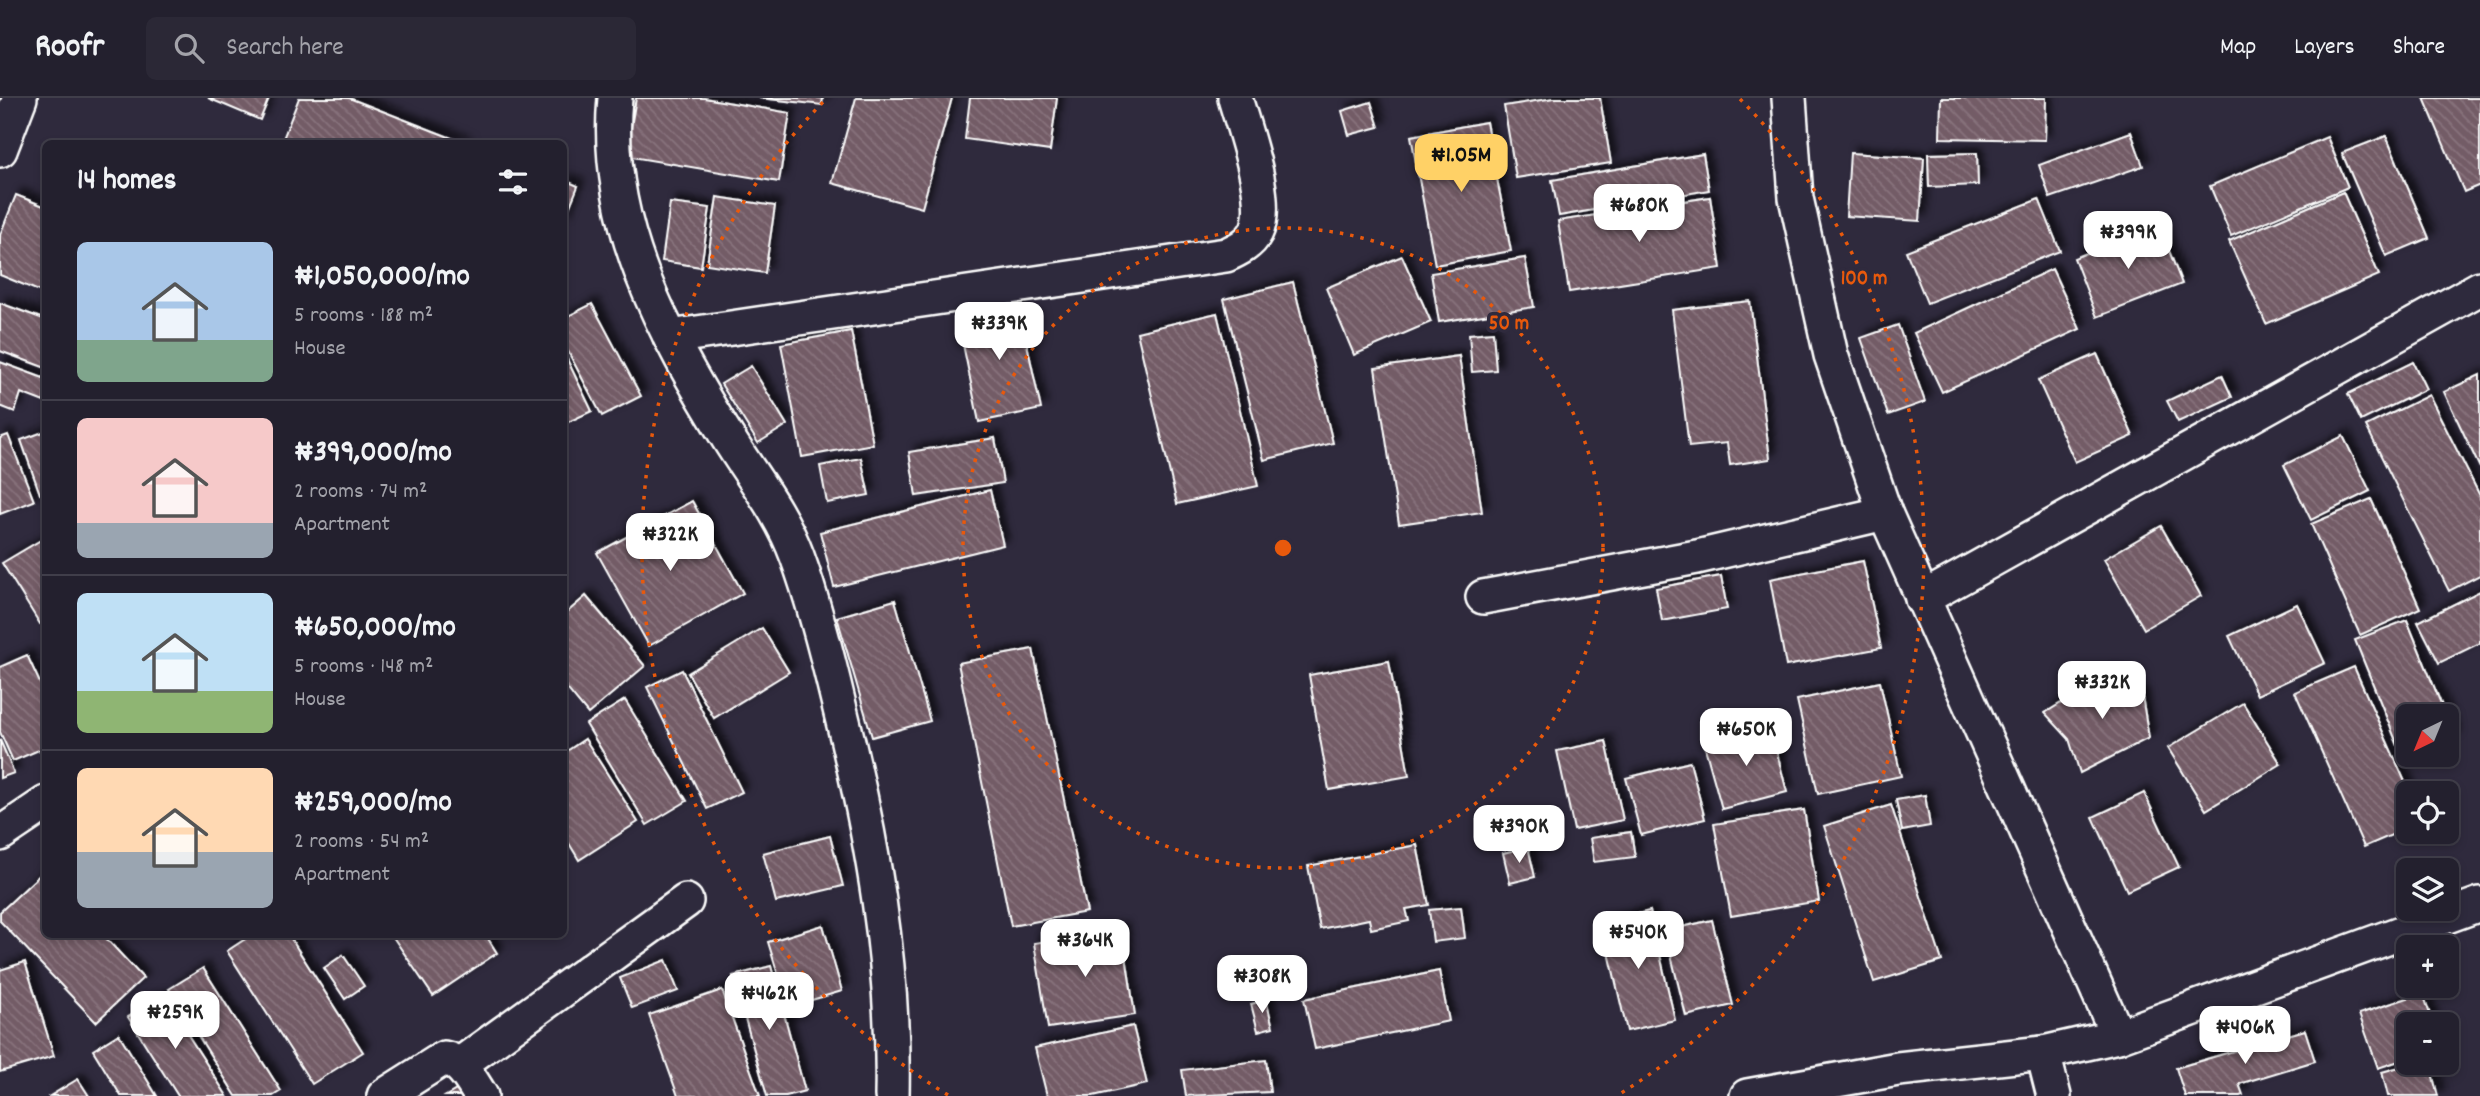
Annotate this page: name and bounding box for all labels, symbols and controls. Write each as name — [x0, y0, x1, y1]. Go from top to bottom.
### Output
search box — [146, 17, 636, 80]
text: Roofr — [35, 25, 104, 72]
icon: search — [170, 29, 208, 67]
text: Search here — [226, 30, 344, 67]
text: Map — [2220, 31, 2256, 65]
text: Layers — [2294, 31, 2355, 65]
text: Share — [2393, 31, 2445, 65]
pin: ₦1.05M — [1404, 134, 1518, 194]
text: ₦1.05M — [1431, 140, 1491, 173]
text: 14 homes — [77, 161, 176, 204]
icon: filters — [494, 163, 532, 201]
pin: ₦680K — [1590, 184, 1688, 244]
text: ₦680K — [1610, 190, 1668, 223]
pin: ₦399K — [2079, 212, 2177, 271]
text: ₦399K — [2099, 217, 2157, 250]
text: ₦1,050,000/mo — [294, 257, 470, 300]
text: 100 m — [1841, 265, 1887, 295]
icon: home — [133, 270, 217, 354]
text: 5 rooms · 188 m² — [294, 300, 433, 333]
pin: ₦339K — [950, 302, 1048, 362]
text: ₦339K — [971, 308, 1027, 341]
text: 50 m — [1489, 310, 1529, 340]
text: House — [294, 333, 346, 366]
text: ₦399,000/mo — [294, 433, 452, 476]
icon: home — [133, 446, 217, 530]
text: 2 rooms · 74 m² — [294, 476, 427, 509]
text: Apartment — [294, 509, 390, 542]
pin: ₦322K — [621, 514, 719, 573]
text: ₦322K — [642, 519, 698, 552]
centre of rings — [1271, 536, 1295, 560]
text: ₦650,000/mo — [294, 608, 456, 651]
icon: home — [133, 621, 217, 705]
text: 5 rooms · 148 m² — [294, 651, 433, 684]
pin: ₦332K — [2053, 662, 2151, 721]
text: ₦332K — [2074, 667, 2130, 700]
text: House — [294, 684, 346, 717]
north arrow — [2396, 704, 2459, 766]
map controls — [2396, 704, 2459, 1075]
pin: ₦650K — [1697, 708, 1795, 768]
text: ₦650K — [1716, 714, 1776, 747]
button: locate — [2396, 781, 2459, 844]
text: ₦259,000/mo — [294, 783, 452, 826]
icon: home — [133, 796, 217, 880]
pin: ₦390K — [1470, 806, 1568, 865]
text: ₦390K — [1489, 811, 1549, 844]
text: 2 rooms · 54 m² — [294, 826, 429, 859]
button: layers — [2396, 858, 2459, 921]
text: Apartment — [294, 859, 390, 892]
pin: ₦540K — [1589, 912, 1687, 971]
text: ₦540K — [1609, 917, 1667, 950]
pin: ₦364K — [1036, 920, 1134, 979]
text: ₦364K — [1057, 925, 1113, 958]
button: + — [2396, 935, 2459, 998]
pin: ₦308K — [1213, 956, 1311, 1015]
text: ₦308K — [1233, 961, 1291, 994]
pin: ₦462K — [720, 972, 818, 1032]
text: ₦462K — [741, 978, 797, 1011]
pin: ₦259K — [126, 992, 224, 1051]
text: ₦259K — [147, 997, 204, 1030]
pin: ₦406K — [2196, 1006, 2294, 1066]
text: ₦406K — [2215, 1012, 2275, 1045]
button: − — [2396, 1012, 2459, 1075]

